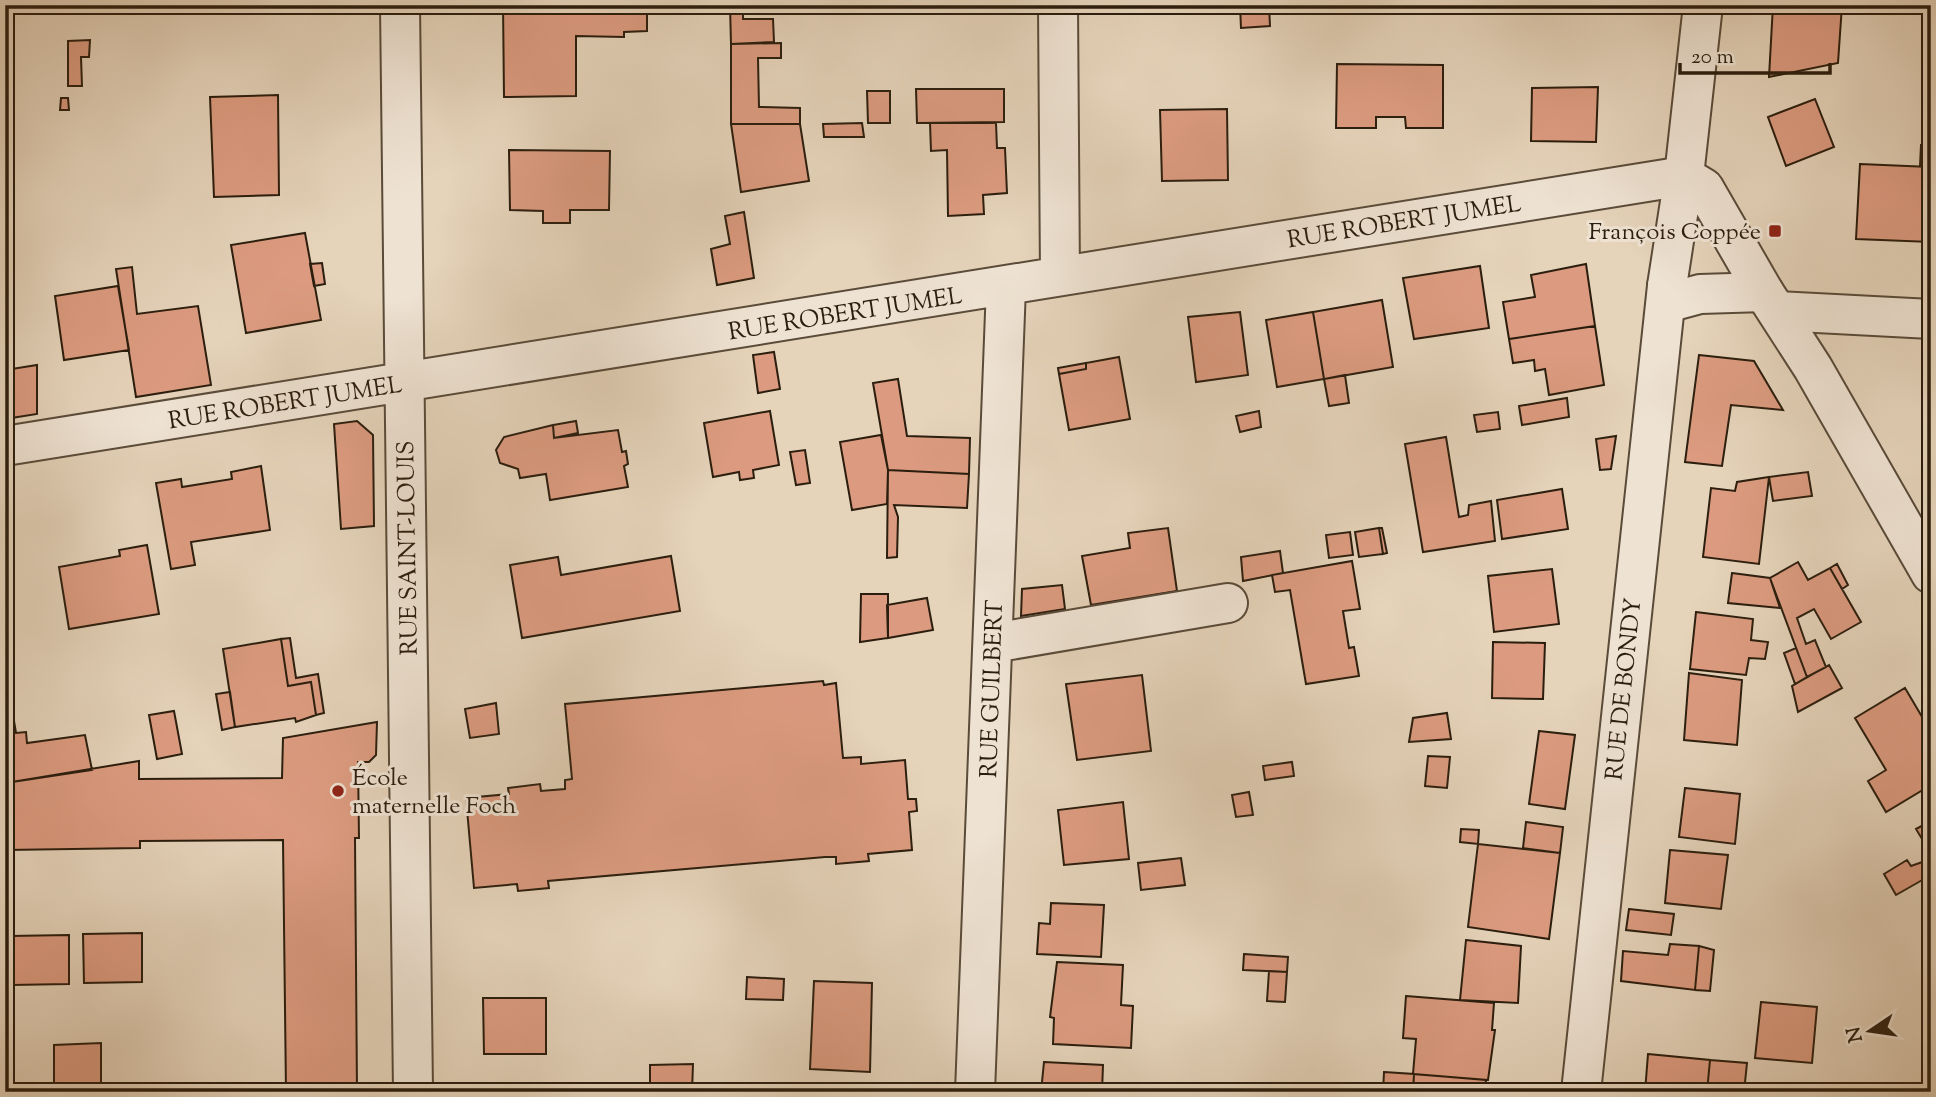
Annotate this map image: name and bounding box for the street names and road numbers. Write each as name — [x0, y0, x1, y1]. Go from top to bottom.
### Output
street label: RUE ROBERT JUMEL — [1285, 188, 1524, 258]
street label: RUE ROBERT JUMEL — [726, 280, 965, 350]
street label: RUE ROBERT JUMEL — [166, 369, 405, 439]
street label: RUE SAINT-LOUIS — [390, 440, 428, 656]
street label: RUE DE BONDY — [1598, 596, 1651, 782]
street label: RUE GUILBERT — [973, 599, 1013, 779]

